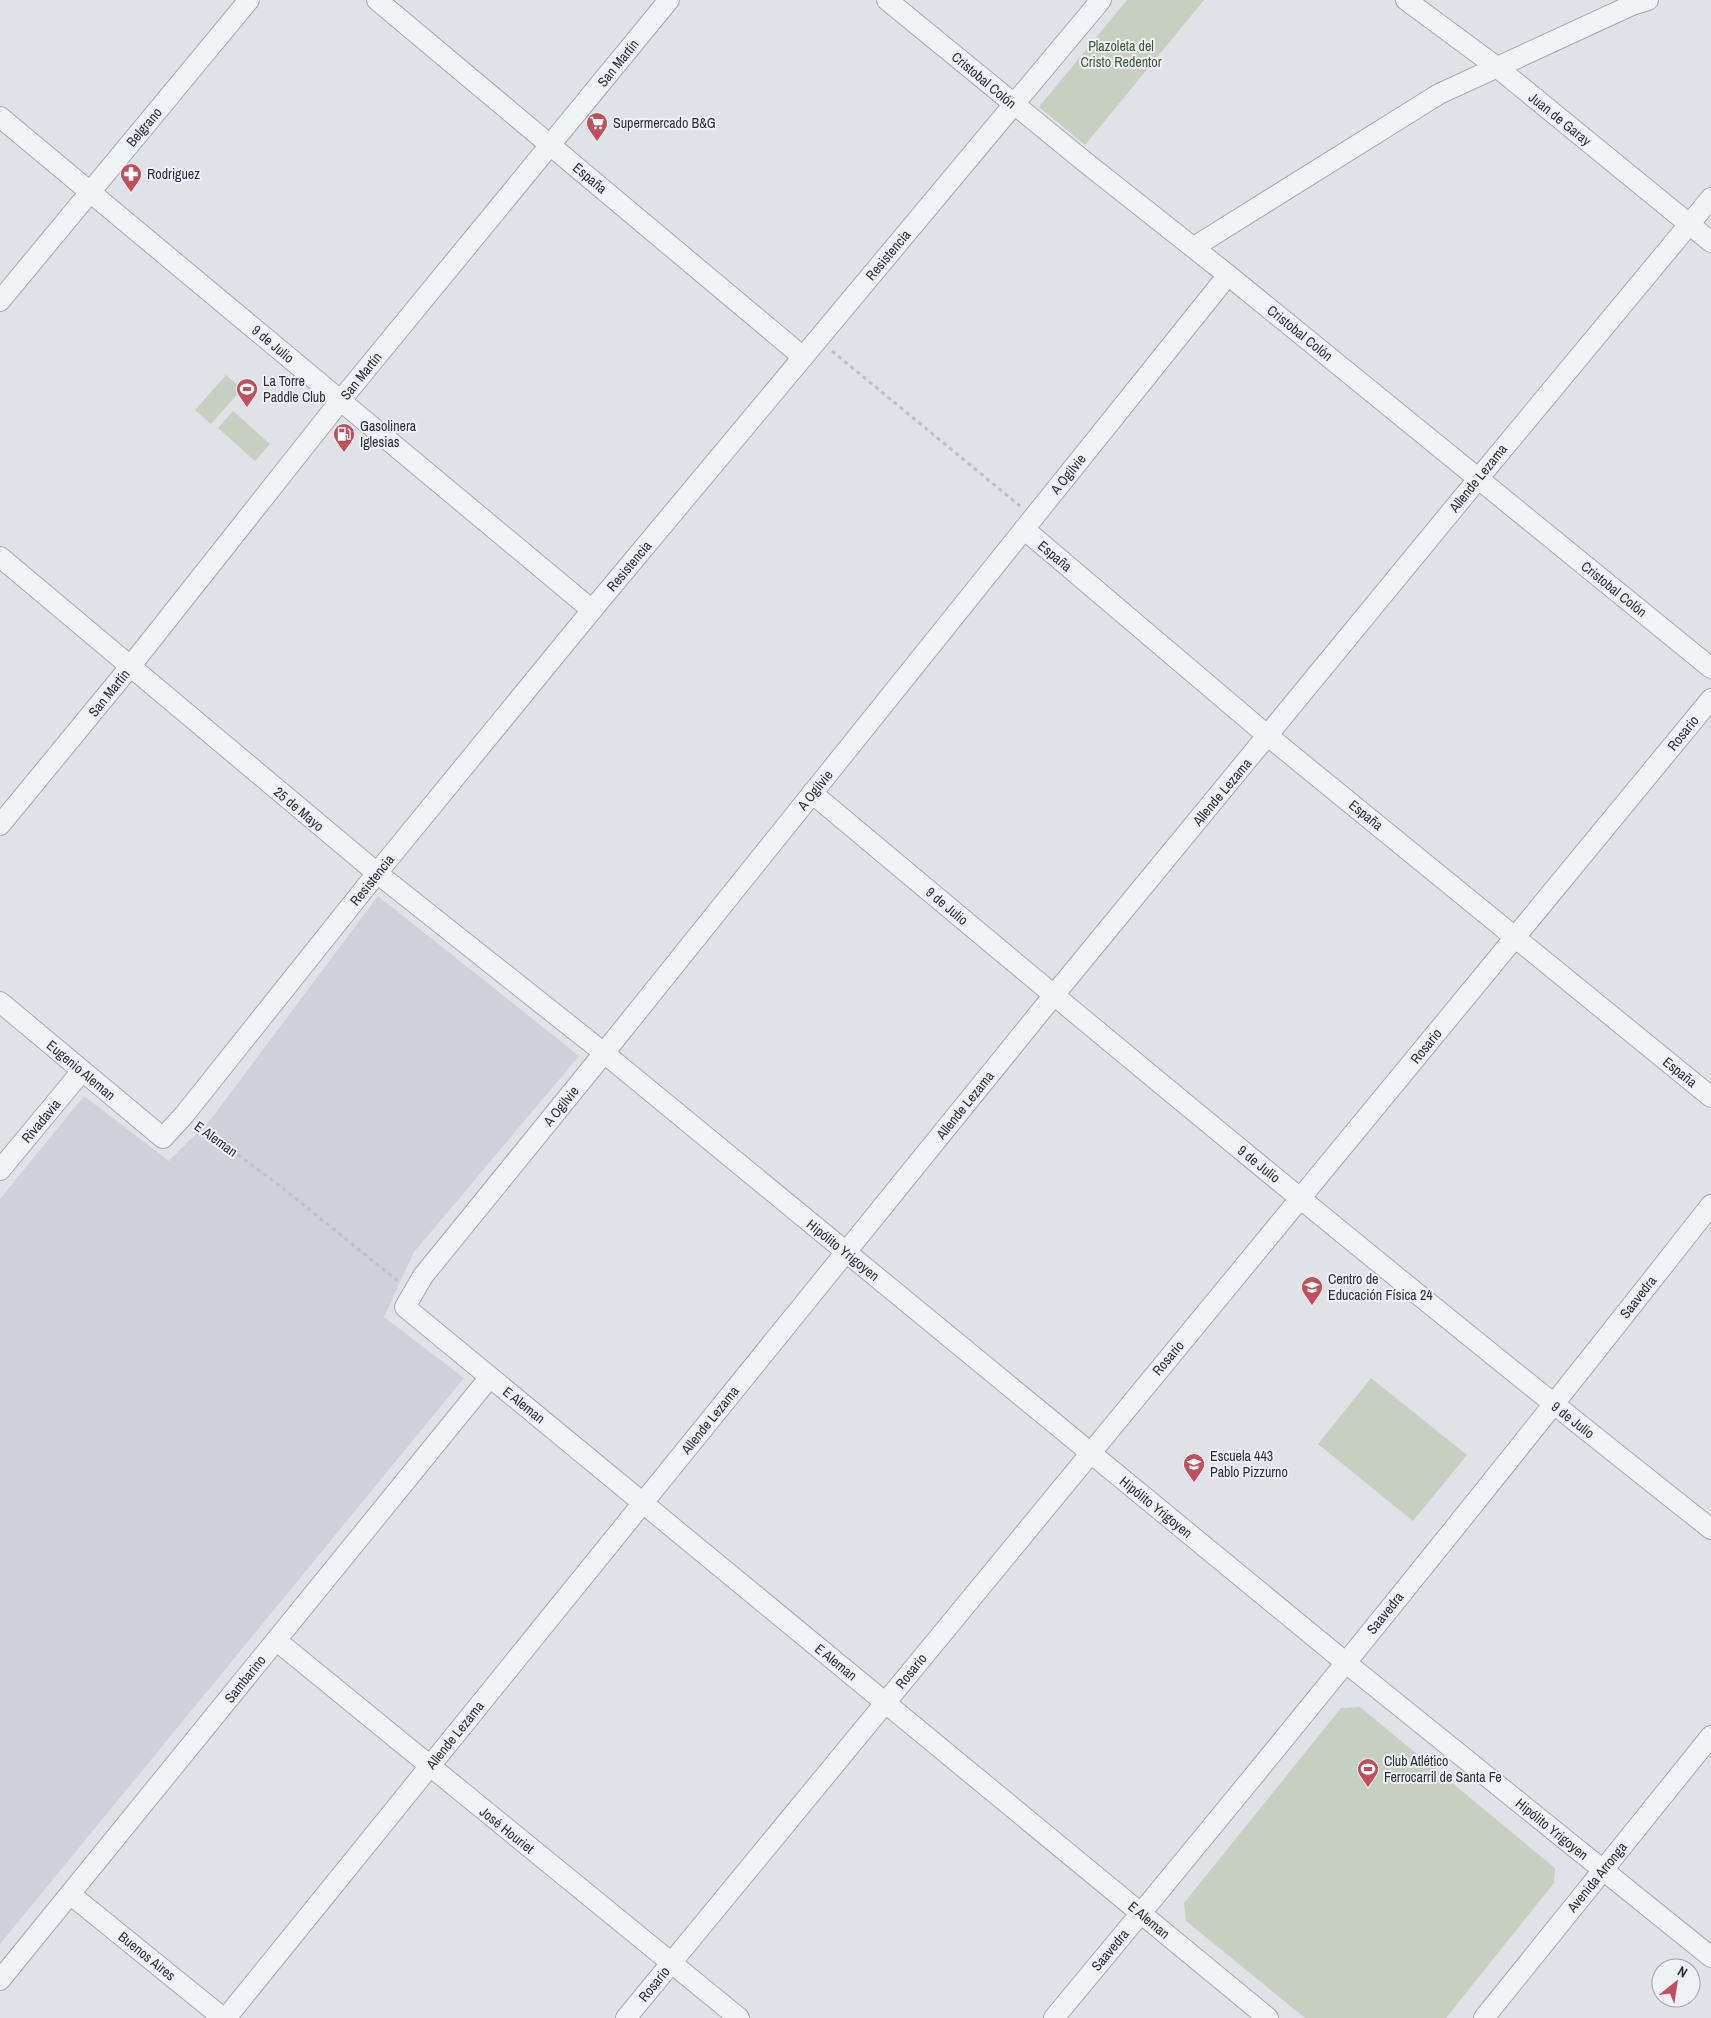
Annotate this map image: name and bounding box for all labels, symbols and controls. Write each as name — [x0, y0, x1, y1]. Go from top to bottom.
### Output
street label: San Martín — [593, 36, 643, 90]
park label: Plazoleta del Cristo Redentor — [1080, 37, 1162, 71]
street label: Cristobal Colón — [948, 48, 1020, 112]
street label: Juan de Garay — [1525, 88, 1595, 150]
street label: Belgrano — [122, 104, 166, 150]
supermarket icon: Supermercado B&G — [585, 111, 609, 142]
place label: Supermercado B&G — [613, 114, 716, 132]
street label: España — [569, 159, 611, 198]
pharmacy icon: Rodriguez — [119, 162, 143, 193]
place label: Rodriguez — [147, 165, 200, 183]
street label: Resistencia — [862, 226, 915, 284]
street label: Cristobal Colón — [1264, 301, 1336, 365]
street label: 9 de Julio — [248, 321, 298, 367]
street label: San Martín — [336, 349, 386, 403]
place label: La Torre Paddle Club — [263, 372, 326, 406]
sports icon: La Torre Paddle Club — [235, 377, 259, 408]
place label: Gasolinera Iglesias — [360, 417, 417, 451]
fuel station icon: Gasolinera Iglesias — [332, 422, 356, 453]
street label: Allende Lezama — [1444, 440, 1511, 516]
street label: A Ogilvie — [1046, 450, 1090, 499]
street label: Resistencia — [603, 537, 656, 595]
street label: España — [1034, 537, 1076, 576]
street label: Cristobal Colón — [1578, 557, 1650, 621]
street label: San Martín — [84, 666, 134, 720]
street label: Rosario — [1663, 712, 1703, 754]
street label: Allende Lezama — [1188, 754, 1256, 830]
street label: A Ogilvie — [793, 766, 837, 815]
street label: 25 de Mayo — [270, 783, 328, 835]
street label: España — [1345, 796, 1387, 835]
street label: Resistencia — [346, 850, 398, 909]
street label: 9 de Julio — [922, 883, 972, 929]
street label: Rosario — [1406, 1025, 1446, 1067]
street label: Eugenio Aleman — [43, 1036, 119, 1104]
street label: España — [1659, 1053, 1701, 1092]
street label: Allende Lezama — [931, 1067, 998, 1143]
street label: A Ogilvie — [539, 1082, 583, 1131]
street label: Rivadavia — [17, 1095, 65, 1147]
street label: E Aleman — [191, 1117, 241, 1161]
street label: 9 de Julio — [1234, 1141, 1284, 1187]
street label: Hipólito Yrigoyen — [803, 1215, 883, 1285]
place label: Centro de Educación Física 24 — [1328, 1270, 1433, 1304]
street label: Saavedra — [1616, 1272, 1661, 1322]
school or university icon: Centro de Educación Física 24 — [1300, 1275, 1324, 1306]
street label: Rosario — [1148, 1337, 1188, 1379]
street label: Allende Lezama — [676, 1382, 743, 1458]
street label: E Aleman — [499, 1383, 549, 1427]
street label: 9 de Julio — [1548, 1398, 1598, 1442]
place label: Escuela 443 Pablo Pizzurno — [1210, 1447, 1288, 1481]
school or university icon: Escuela 443 Pablo Pizzurno — [1182, 1452, 1206, 1483]
street label: Hipólito Yrigoyen — [1116, 1472, 1196, 1542]
street label: Saavedra — [1363, 1588, 1408, 1638]
street label: E Aleman — [811, 1640, 861, 1684]
street label: Rosario — [891, 1650, 931, 1692]
street label: Sambarino — [220, 1652, 270, 1706]
street label: Allende Lezama — [421, 1697, 488, 1773]
place label: Club Atlético Ferrocarril de Santa Fe — [1384, 1752, 1502, 1786]
sports icon: Club Atlético Ferrocarril de Santa Fe — [1356, 1757, 1380, 1788]
street label: Hipólito Yrigoyen — [1512, 1794, 1592, 1864]
street label: José Houriet — [476, 1803, 538, 1857]
street label: Avenida Arronga — [1563, 1838, 1631, 1917]
street label: E Aleman — [1124, 1897, 1174, 1943]
street label: Saavedra — [1087, 1925, 1133, 1975]
street label: Buenos Aires — [115, 1928, 179, 1985]
north arrow — [1651, 1958, 1701, 2008]
text: N — [1674, 1962, 1691, 1982]
street label: Rosario — [634, 1963, 674, 2005]

